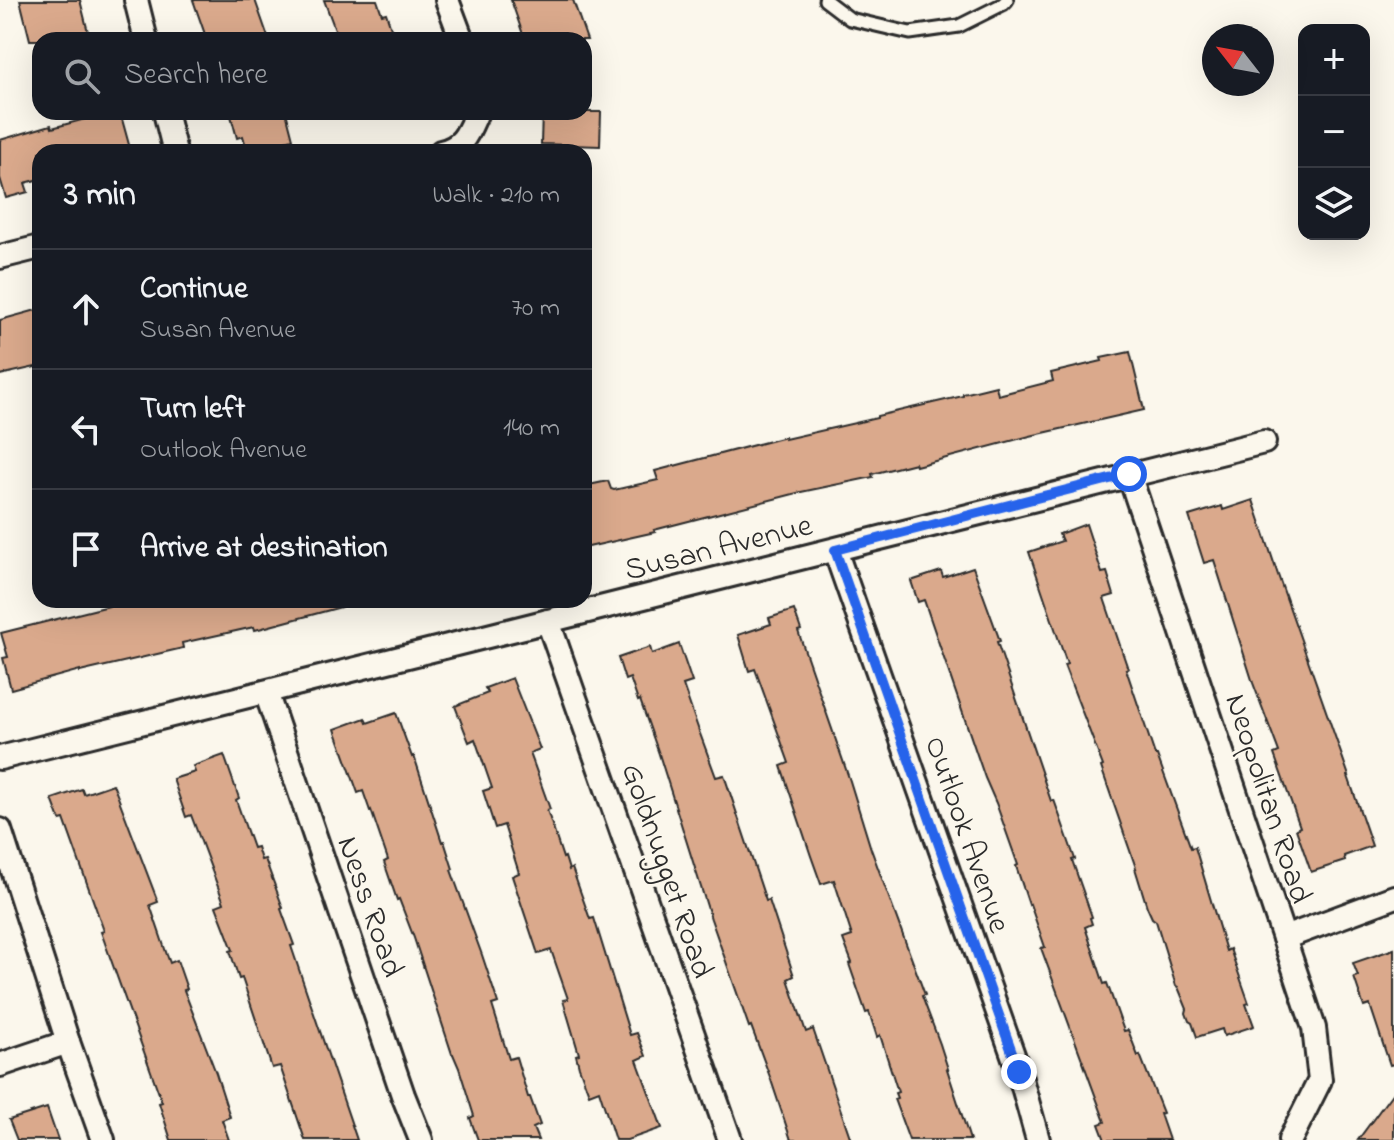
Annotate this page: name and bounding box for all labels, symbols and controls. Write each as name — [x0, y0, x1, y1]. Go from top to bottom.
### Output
north arrow — [1202, 24, 1274, 96]
map controls — [1298, 24, 1370, 240]
button: + — [1298, 24, 1370, 96]
search box — [32, 32, 592, 120]
icon: search — [60, 54, 104, 98]
text: Search here — [124, 54, 268, 98]
button: − — [1298, 96, 1370, 168]
button: layers — [1298, 168, 1370, 240]
text: 3 min — [64, 171, 136, 221]
text: Walk · 210 m — [432, 177, 560, 215]
text: Continue — [140, 268, 248, 312]
icon: ahead — [64, 287, 108, 331]
text: 70 m — [511, 290, 560, 328]
text: Susan Avenue — [140, 312, 296, 350]
text: Turn left — [140, 388, 245, 432]
icon: left — [64, 407, 108, 451]
text: 140 m — [503, 410, 560, 448]
text: Outlook Avenue — [140, 432, 307, 470]
route start — [1111, 456, 1147, 492]
street label: Susan Avenue — [620, 503, 818, 595]
icon: arrive — [64, 527, 108, 571]
text: Arrive at destination — [140, 527, 388, 571]
street label: Neopolitan Road — [1211, 688, 1323, 910]
street label: Outlook Avenue — [910, 730, 1022, 941]
street label: Goldnugget Road — [607, 757, 724, 985]
street label: Ness Road — [323, 830, 415, 984]
route end — [1001, 1054, 1037, 1090]

